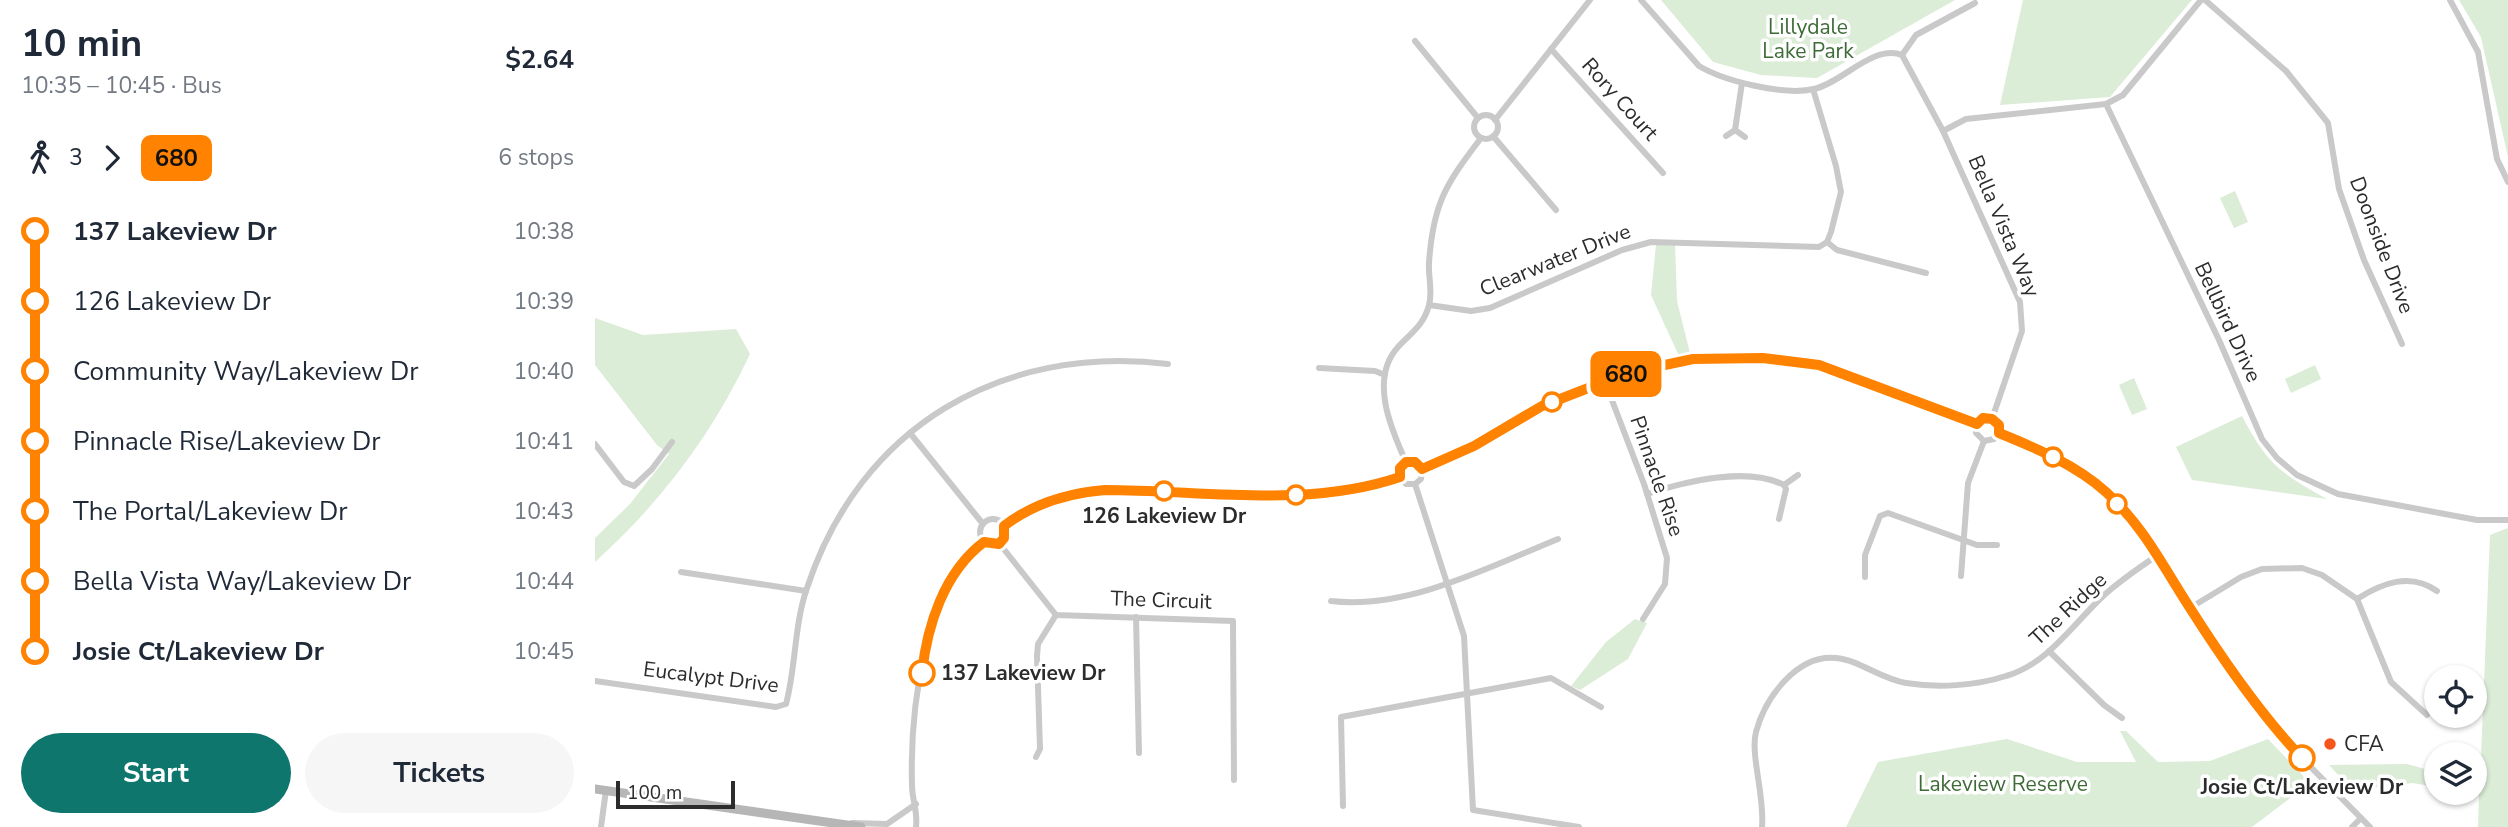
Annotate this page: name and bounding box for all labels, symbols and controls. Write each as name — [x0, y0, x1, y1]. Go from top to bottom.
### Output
park label: Lillydale Lake Park — [1762, 13, 1854, 65]
text: 10 min — [21, 18, 142, 69]
text: $2.64 — [505, 42, 574, 77]
street label: Rory Court — [1575, 52, 1665, 147]
text: 10:35 – 10:45 · Bus — [21, 70, 222, 101]
icon: walk — [21, 139, 59, 177]
icon: forward — [93, 139, 131, 177]
text: 3 — [69, 142, 83, 173]
text: 680 — [155, 142, 198, 174]
text: 6 stops — [498, 142, 574, 173]
street label: Bella Vista Way — [1962, 151, 2047, 301]
street label: Doonside Drive — [2343, 173, 2421, 317]
text: 137 Lakeview Dr — [73, 214, 277, 249]
text: 10:38 — [514, 216, 574, 247]
street label: Clearwater Drive — [1475, 217, 1635, 303]
street label: Bellbird Drive — [2188, 257, 2268, 387]
text: 126 Lakeview Dr — [73, 284, 271, 319]
text: 10:39 — [514, 286, 574, 317]
line badge: 680 — [1586, 351, 1666, 397]
text: Community Way/Lakeview Dr — [73, 354, 419, 389]
text: 10:40 — [514, 356, 574, 387]
text: 680 — [1604, 358, 1648, 390]
unlabelled marker — [1542, 392, 1562, 412]
street label: Pinnacle Rise — [1623, 412, 1691, 540]
text: Pinnacle Rise/Lakeview Dr — [73, 424, 381, 459]
text: 10:41 — [514, 426, 574, 457]
unlabelled marker — [2043, 447, 2063, 467]
marker: 126 Lakeview Dr — [1154, 481, 1174, 501]
unlabelled marker — [1286, 485, 1306, 505]
text: The Portal/Lakeview Dr — [73, 494, 348, 529]
unlabelled marker — [2107, 494, 2127, 514]
text: 10:43 — [514, 496, 574, 527]
place label: 126 Lakeview Dr — [1082, 502, 1247, 530]
text: Bella Vista Way/Lakeview Dr — [73, 564, 411, 599]
text: 10:44 — [514, 566, 574, 597]
street label: The Ridge — [2023, 566, 2113, 652]
street label: The Circuit — [1110, 584, 1213, 616]
text: Josie Ct/Lakeview Dr — [73, 634, 324, 669]
text: 10:45 — [514, 636, 574, 667]
street label: Eucalypt Drive — [642, 655, 780, 699]
place label: 137 Lakeview Dr — [941, 659, 1106, 687]
marker: 137 Lakeview Dr — [909, 660, 935, 686]
map controls — [2424, 665, 2487, 805]
button: locate — [2424, 665, 2487, 728]
place label: CFA — [2344, 730, 2384, 758]
button: Start — [21, 733, 291, 813]
button: Tickets — [305, 733, 574, 813]
marker: CFA — [2322, 736, 2338, 752]
button: layers — [2424, 742, 2487, 805]
marker: Josie Ct/Lakeview Dr — [2289, 745, 2315, 771]
park label: Lakeview Reserve — [1918, 770, 2088, 798]
place label: Josie Ct/Lakeview Dr — [2200, 773, 2404, 801]
scale bar — [616, 778, 735, 810]
text: 100 m — [627, 780, 682, 806]

